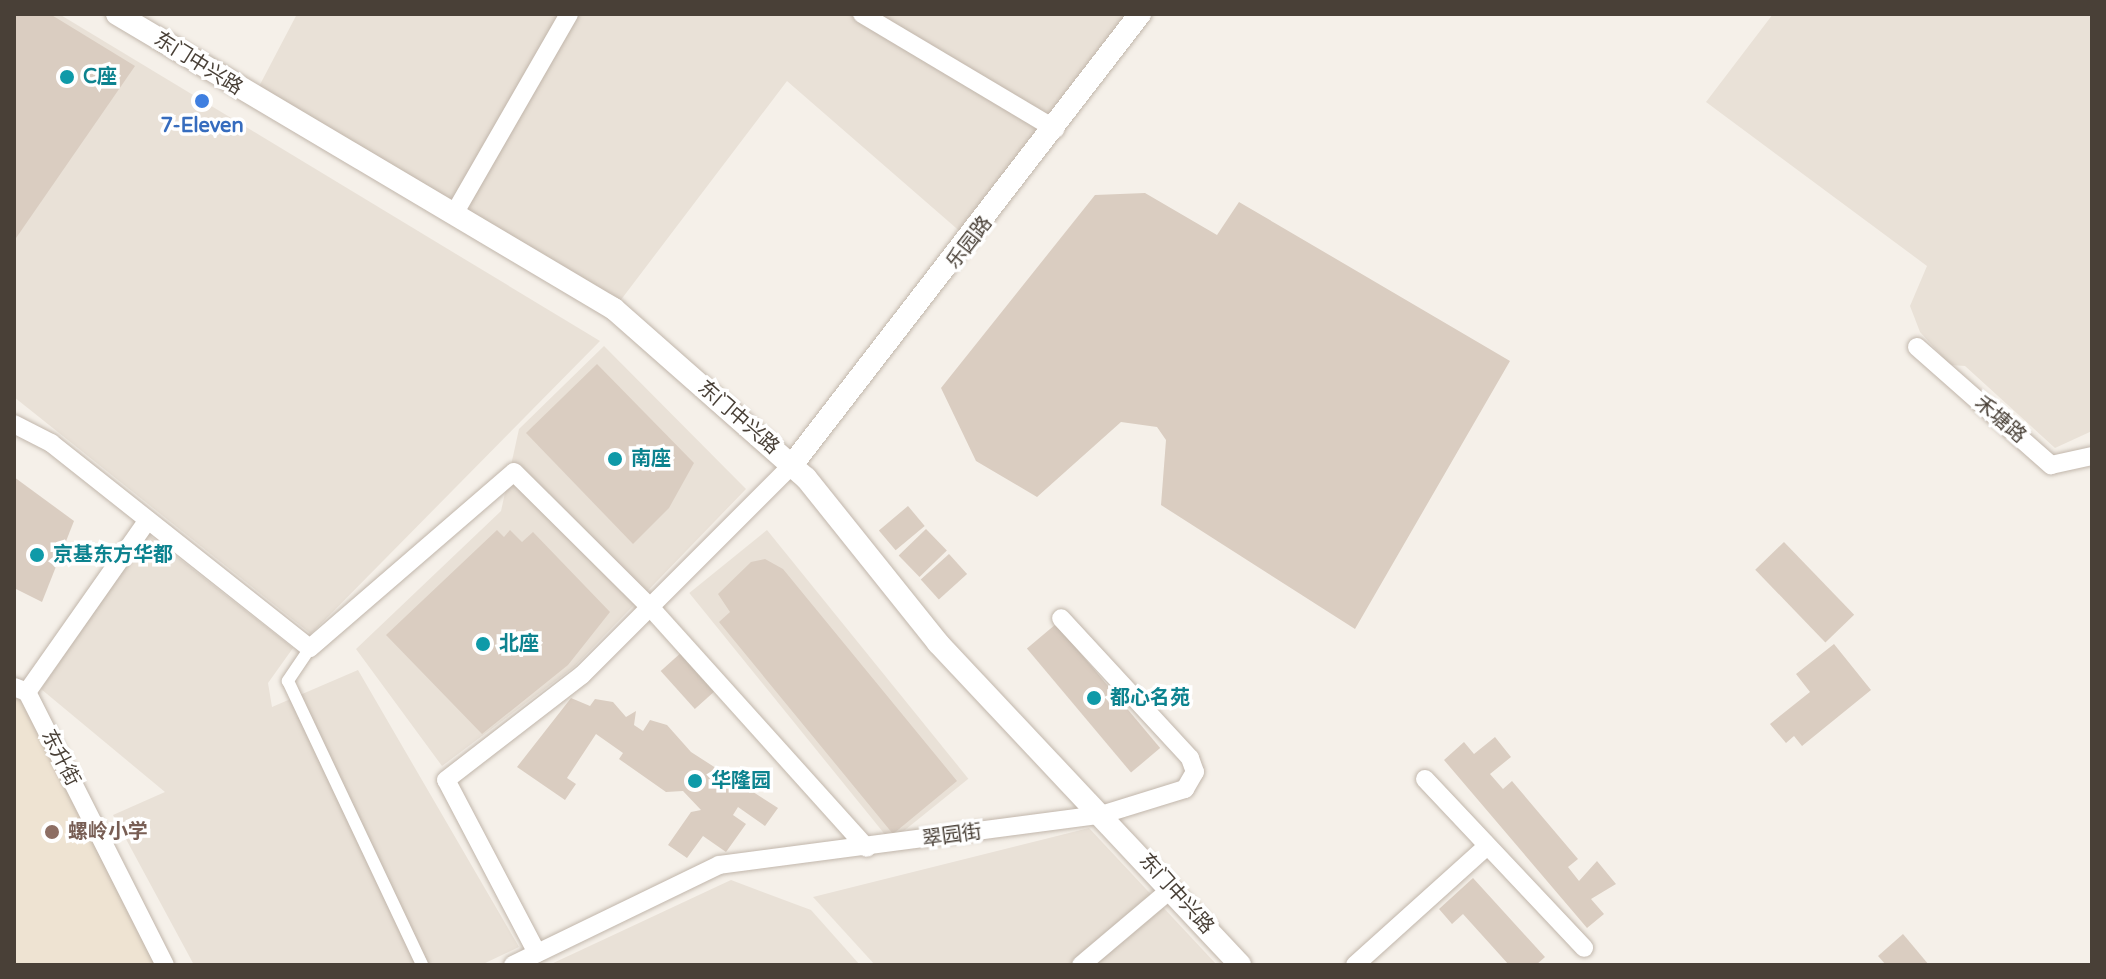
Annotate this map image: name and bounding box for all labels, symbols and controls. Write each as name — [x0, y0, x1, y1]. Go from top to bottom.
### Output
street label: 东门中兴路 — [149, 27, 247, 101]
place label: C座 — [83, 65, 117, 89]
marker: C座 — [58, 68, 76, 86]
marker: 7-Eleven — [193, 92, 211, 110]
place label: 7-Eleven — [160, 114, 244, 138]
street label: 乐园路 — [942, 212, 998, 274]
street label: 东门中兴路 — [692, 376, 784, 460]
street label: 禾塘路 — [1969, 391, 2031, 449]
place label: 南座 — [631, 447, 671, 471]
marker: 南座 — [606, 450, 624, 468]
place label: 京基东方华都 — [53, 543, 173, 567]
marker: 京基东方华都 — [28, 546, 46, 564]
place label: 北座 — [499, 632, 539, 656]
marker: 北座 — [474, 635, 492, 653]
place label: 都心名苑 — [1110, 686, 1190, 710]
marker: 都心名苑 — [1085, 689, 1103, 707]
street label: 东升街 — [36, 726, 84, 790]
place label: 华隆园 — [711, 769, 771, 793]
marker: 华隆园 — [686, 772, 704, 790]
place label: 螺岭小学 — [68, 820, 148, 844]
street label: 翠园街 — [921, 820, 983, 852]
marker: 螺岭小学 — [43, 823, 61, 841]
street label: 东门中兴路 — [1134, 849, 1218, 939]

